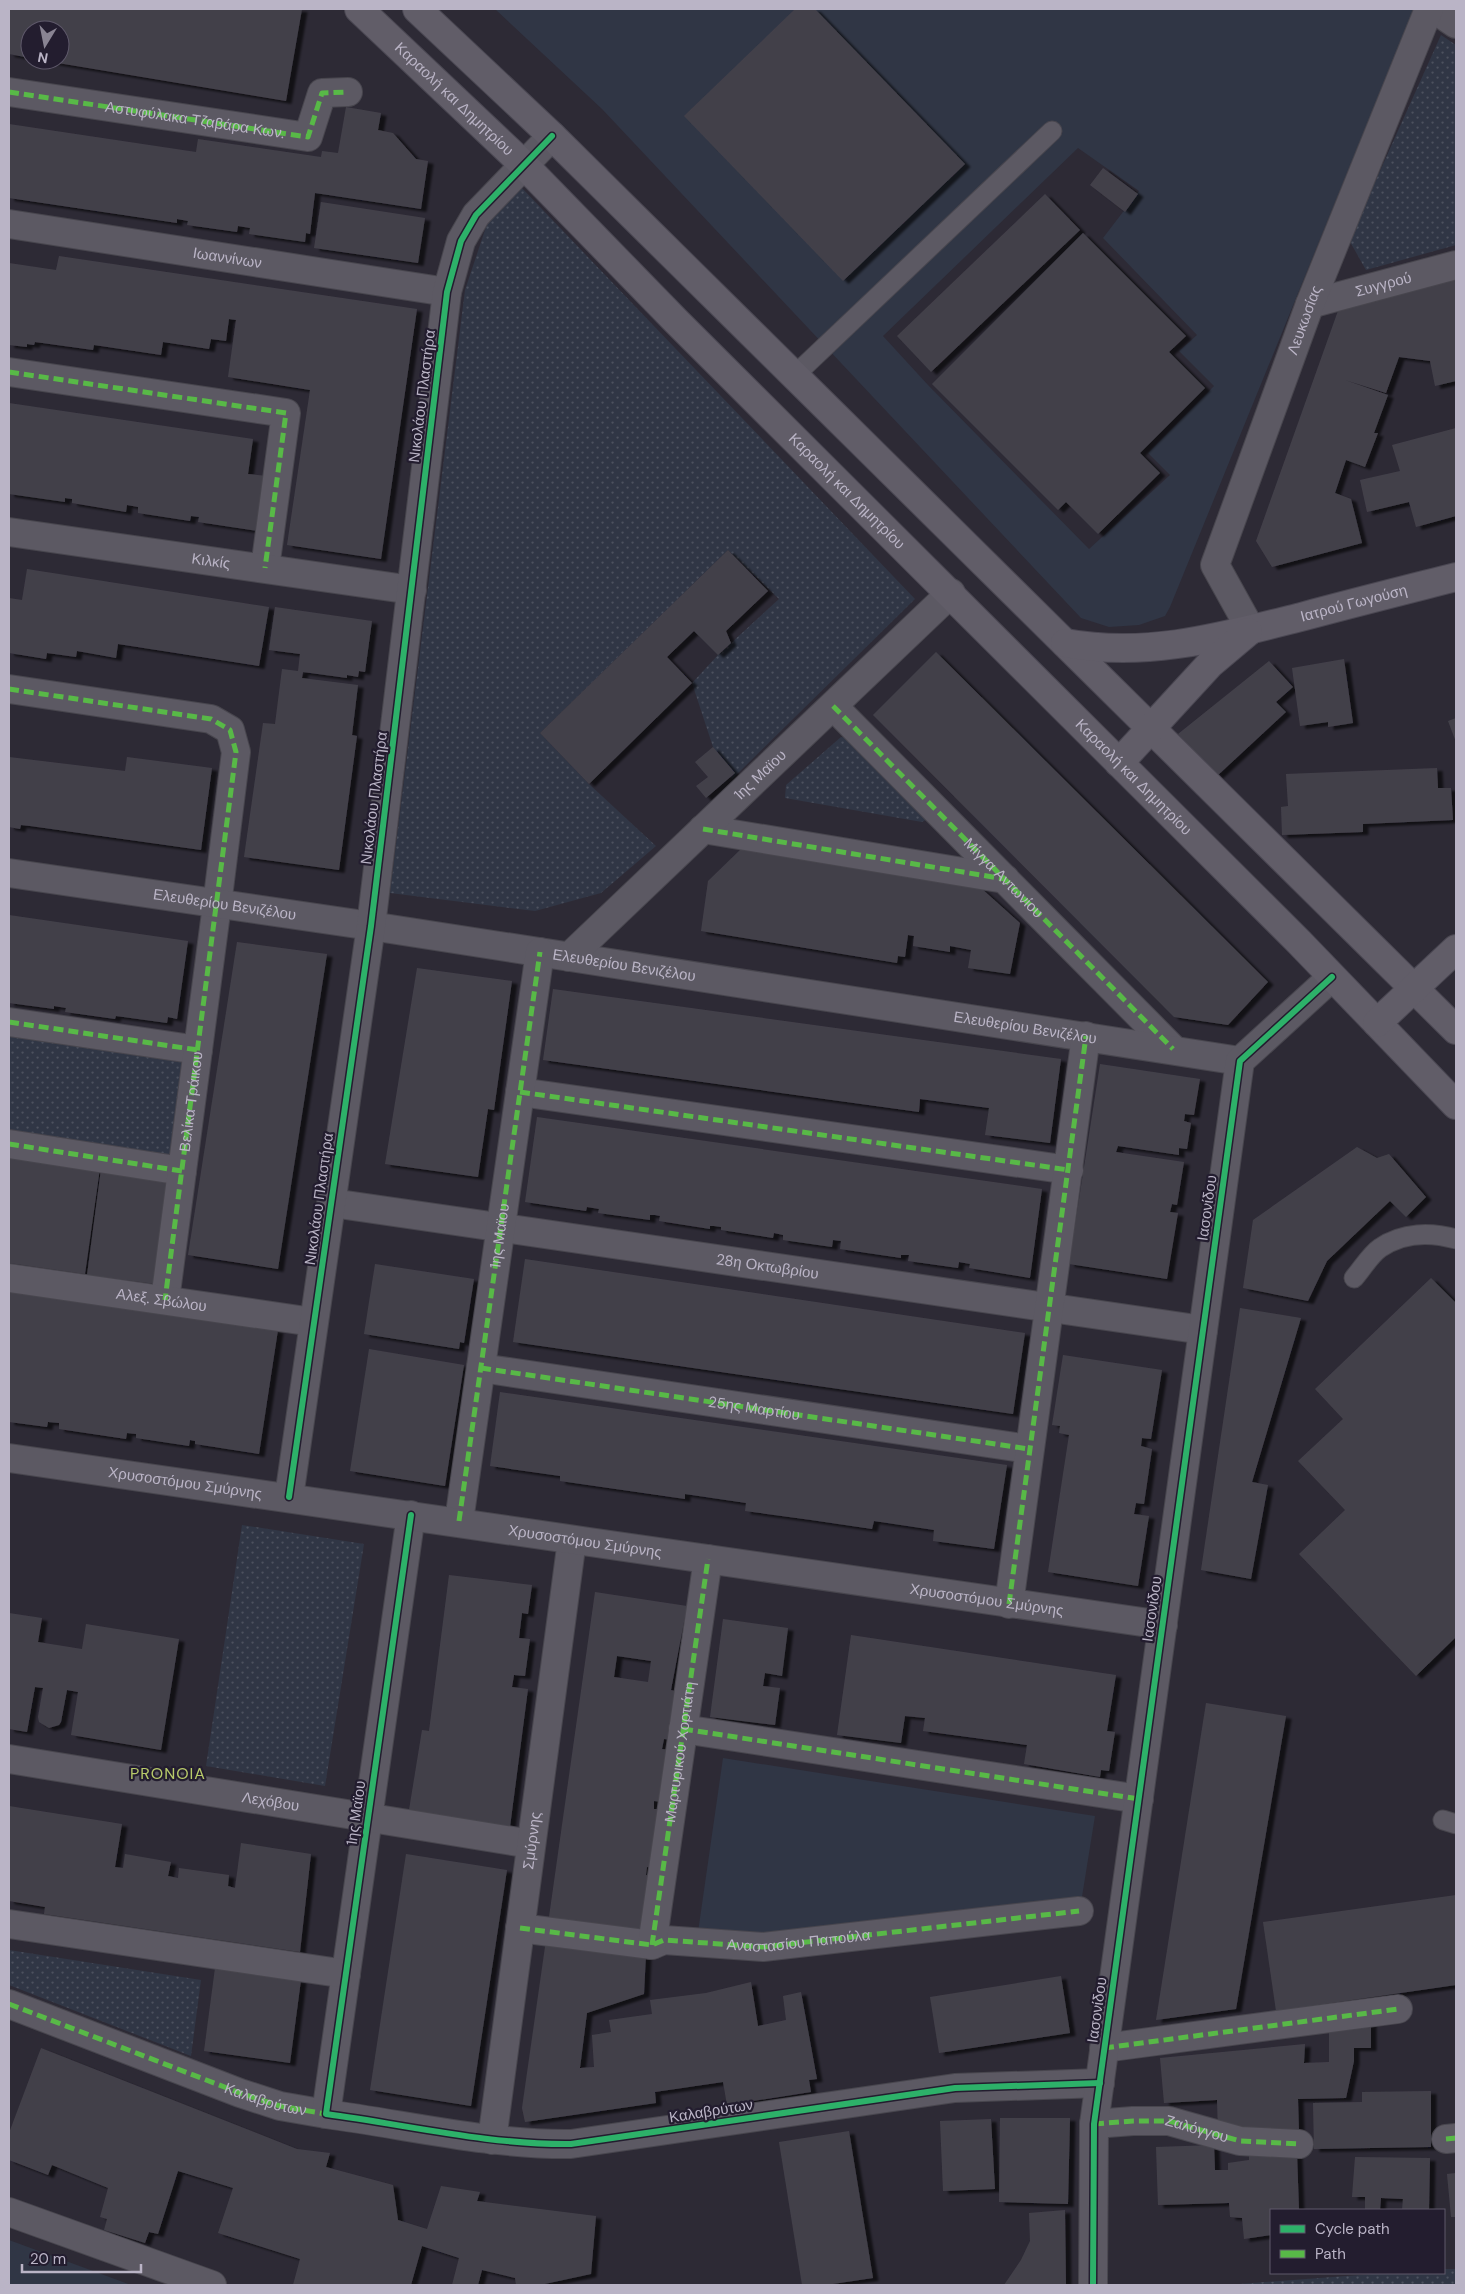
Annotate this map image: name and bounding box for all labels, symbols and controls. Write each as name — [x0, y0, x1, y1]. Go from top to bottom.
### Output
north arrow — [20, 20, 70, 70]
street label: Καραολή και Δημητρίου — [390, 38, 518, 160]
text: N — [36, 48, 49, 68]
street label: Αστυφύλακα Τζαβάρα Κων. — [104, 97, 286, 143]
street label: Ιωαννίνων — [191, 243, 263, 273]
street label: Συγγρού — [1353, 267, 1414, 301]
street label: Λευκωσίας — [1282, 282, 1326, 358]
street label: Νικολάου Πλαστήρα — [404, 328, 440, 463]
street label: Καραολή και Δημητρίου — [784, 429, 909, 554]
street label: Κιλκίς — [190, 548, 232, 574]
street label: Ιατρού Γωγούση — [1298, 580, 1409, 627]
street label: Καραολή και Δημητρίου — [1071, 715, 1196, 840]
street label: Νικολάου Πλαστήρα — [356, 730, 392, 865]
street label: 1ης Μαϊου — [730, 745, 791, 805]
street label: Μίγγα Αντωνίου — [959, 833, 1048, 922]
street label: Ελευθερίου Βενιζέλου — [152, 884, 298, 925]
street label: Ελευθερίου Βενιζέλου — [551, 944, 697, 986]
street label: Ελευθερίου Βενιζέλου — [952, 1007, 1098, 1049]
street label: Βελίκα Τράικου — [175, 1050, 208, 1153]
street label: Νικολάου Πλαστήρα — [300, 1131, 338, 1267]
street label: Ιασονίδου — [1192, 1174, 1222, 1242]
street label: 1ης Μαϊου — [485, 1202, 514, 1270]
street label: 28η Οκτωβρίου — [715, 1249, 820, 1284]
street label: Αλεξ. Σβώλου — [115, 1284, 208, 1316]
street label: 25ης Μαρτίου — [707, 1392, 801, 1425]
street label: Χρυσοστόμου Σμύρνης — [107, 1462, 263, 1504]
street label: Χρυσοστόμου Σμύρνης — [507, 1520, 663, 1563]
street label: Ιασονίδου — [1137, 1575, 1167, 1643]
street label: Χρυσοστόμου Σμύρνης — [909, 1579, 1065, 1621]
street label: Μαρτυρικού Χορτιάτη — [660, 1680, 700, 1824]
district label: PRONOIA — [130, 1763, 206, 1784]
street label: 1ης Μαϊου — [342, 1779, 370, 1847]
street label: Λεχόβου — [240, 1787, 301, 1816]
street label: Σμύρνης — [518, 1811, 546, 1871]
street label: Αναστασίου Παπούλα — [726, 1925, 872, 1957]
street label: Ιασονίδου — [1082, 1976, 1112, 2044]
street label: Καλαβρύτων — [222, 2078, 308, 2120]
street label: Καλαβρύτων — [668, 2094, 754, 2128]
street label: Ζαλόγγου — [1163, 2110, 1231, 2147]
legend — [1270, 2209, 1445, 2274]
text: Cycle path — [1315, 2219, 1390, 2239]
scale bar — [22, 2242, 141, 2274]
text: Path — [1315, 2244, 1346, 2264]
text: 20 m — [30, 2249, 66, 2269]

